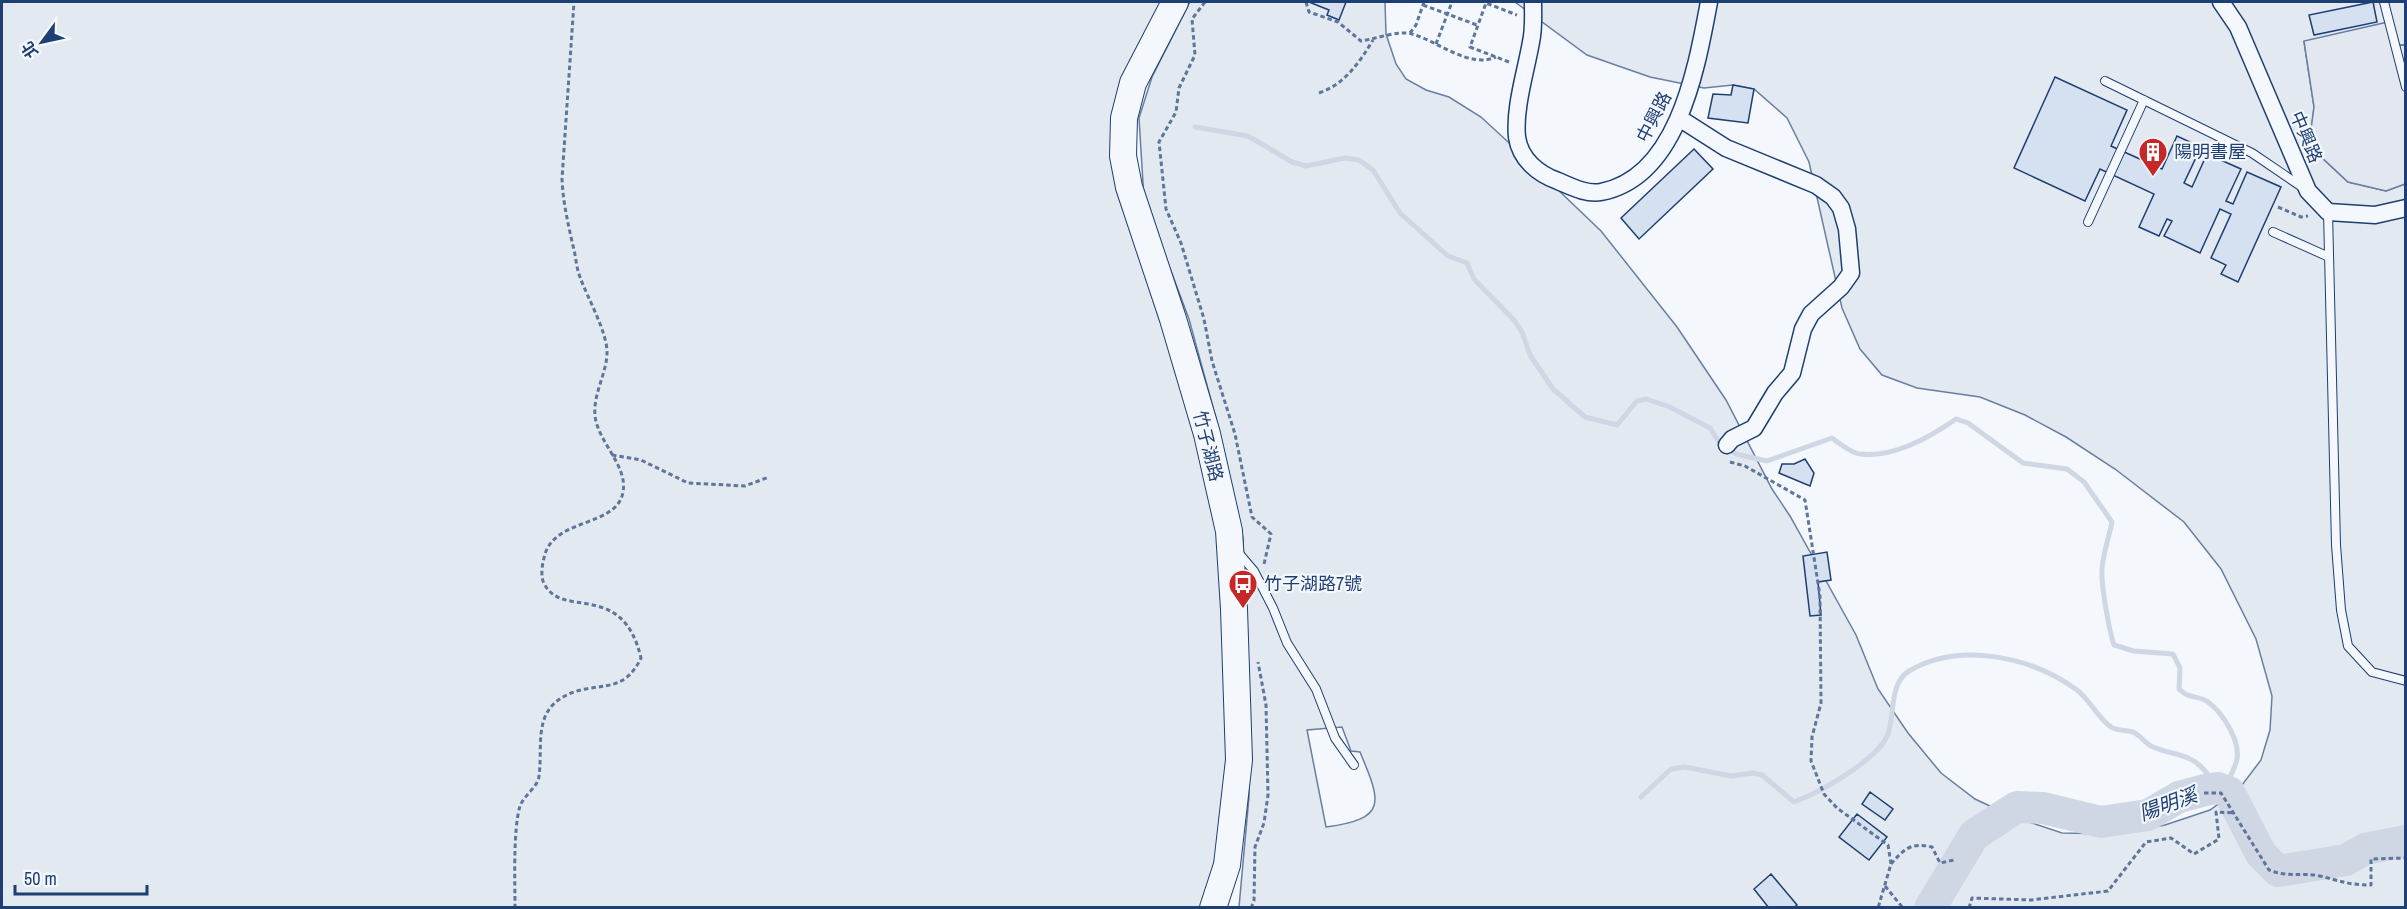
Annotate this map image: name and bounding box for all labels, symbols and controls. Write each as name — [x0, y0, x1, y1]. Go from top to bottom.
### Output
north arrow — [12, 12, 72, 72]
text: 北 — [16, 37, 43, 63]
street label: 中興路 — [1630, 87, 1677, 147]
street label: 中興路 — [2284, 107, 2329, 167]
building icon: 陽明書屋 — [2137, 136, 2169, 178]
place label: 陽明書屋 — [2174, 139, 2246, 164]
street label: 竹子湖路 — [1188, 408, 1229, 484]
bus stop icon: 竹子湖路7號 — [1227, 568, 1259, 610]
place label: 竹子湖路7號 — [1264, 571, 1362, 596]
water label: 陽明溪 — [2135, 780, 2203, 826]
scale bar — [15, 858, 147, 896]
text: 50 m — [24, 866, 57, 891]

